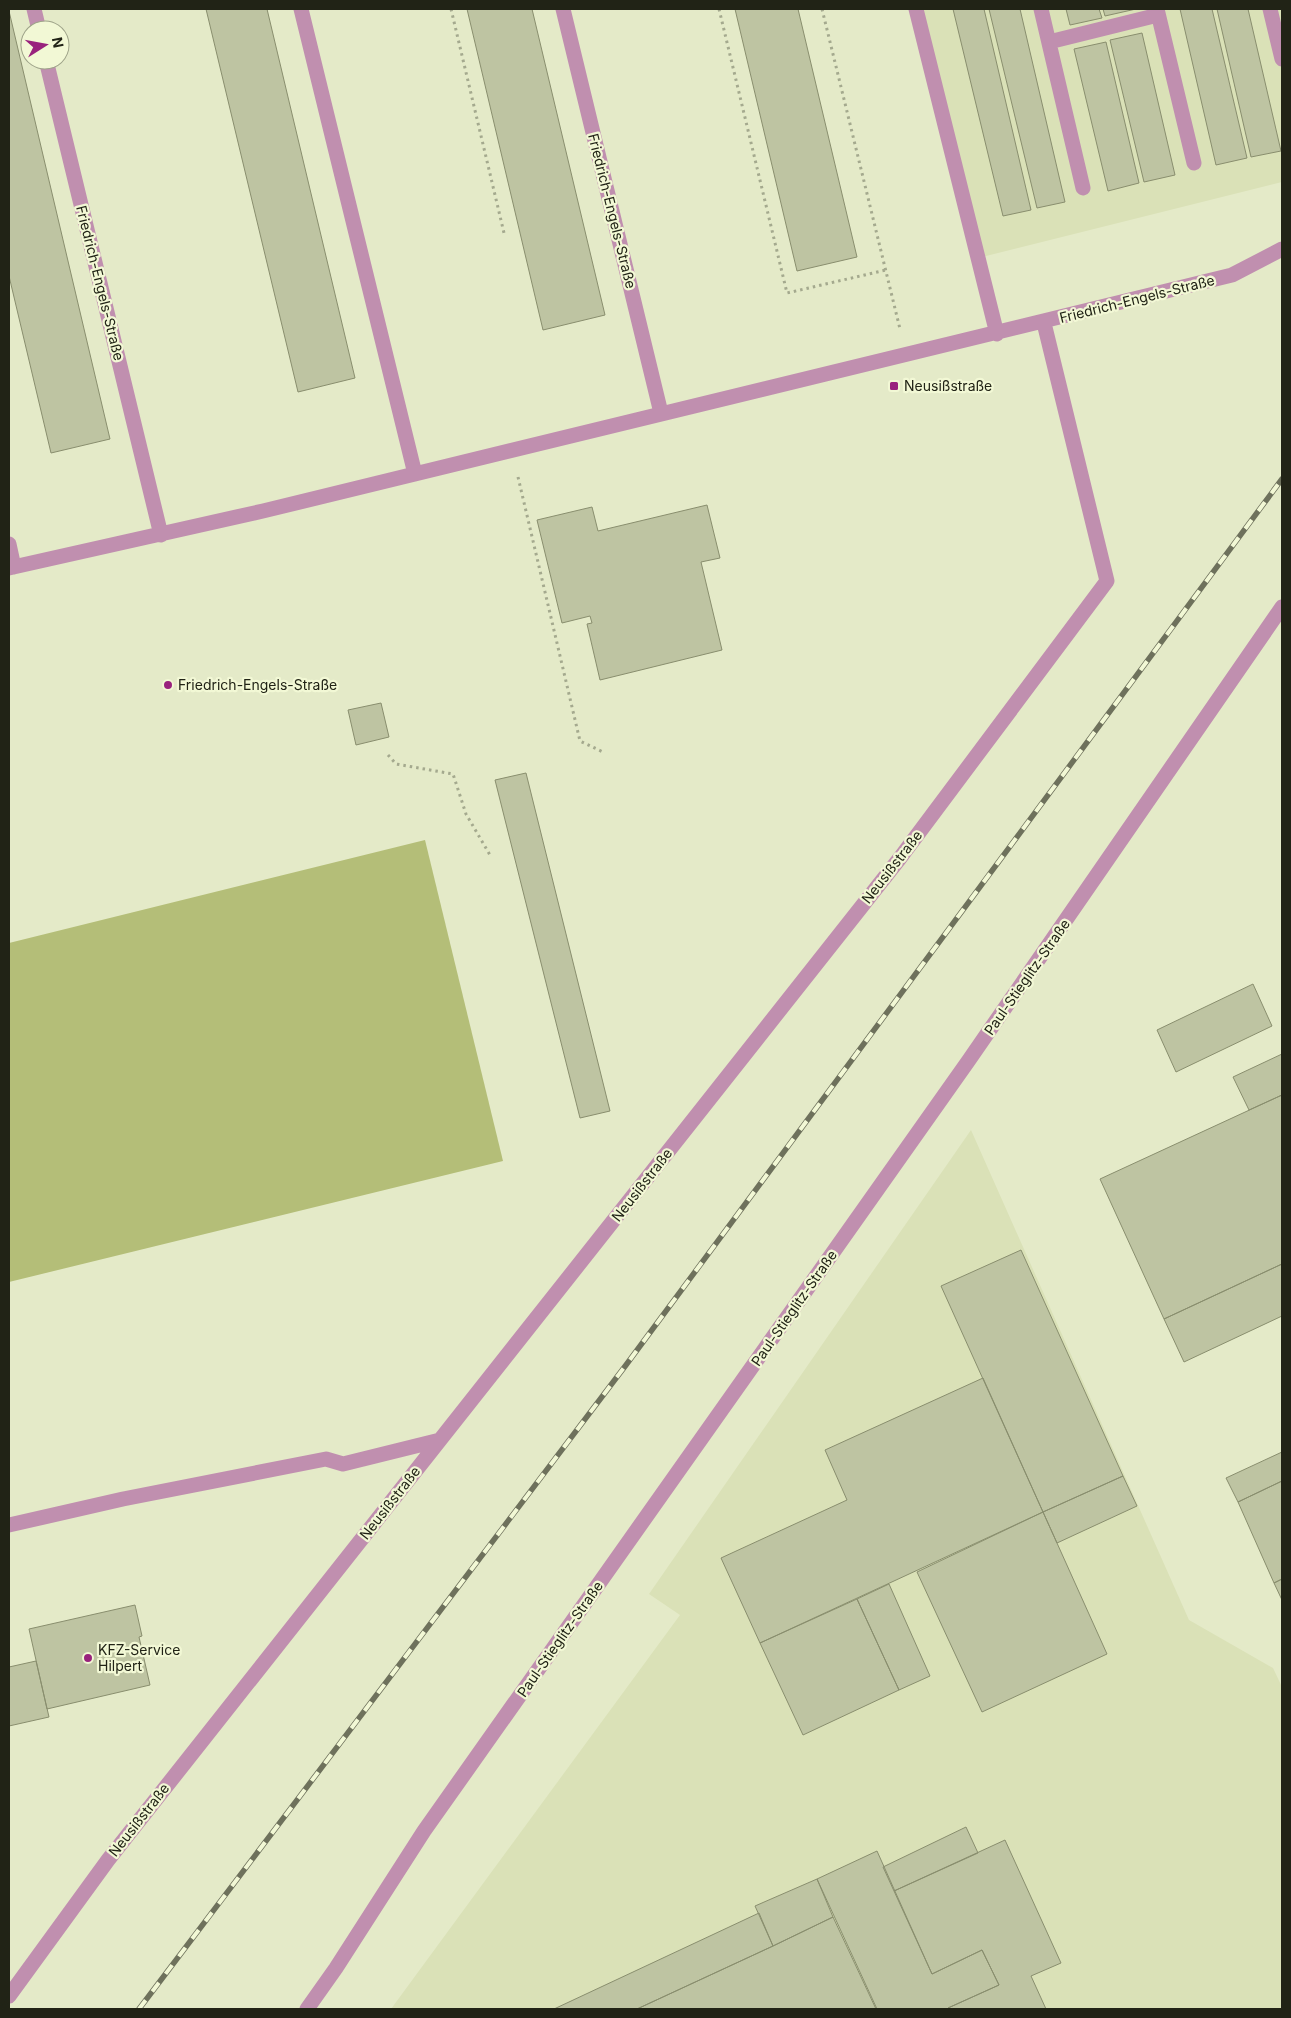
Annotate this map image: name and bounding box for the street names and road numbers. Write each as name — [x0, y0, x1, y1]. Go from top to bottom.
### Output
street label: Friedrich-Engels-Straße — [585, 132, 640, 290]
street label: Friedrich-Engels-Straße — [73, 204, 128, 362]
street label: Friedrich-Engels-Straße — [1058, 271, 1216, 326]
street label: Neusißstraße — [858, 827, 925, 907]
street label: Paul-Stieglitz-Straße — [980, 915, 1073, 1038]
street label: Neusißstraße — [608, 1145, 675, 1225]
street label: Paul-Stieglitz-Straße — [747, 1246, 840, 1369]
street label: Neusißstraße — [356, 1463, 423, 1543]
street label: Paul-Stieglitz-Straße — [513, 1577, 606, 1700]
street label: Neusißstraße — [105, 1780, 172, 1860]

